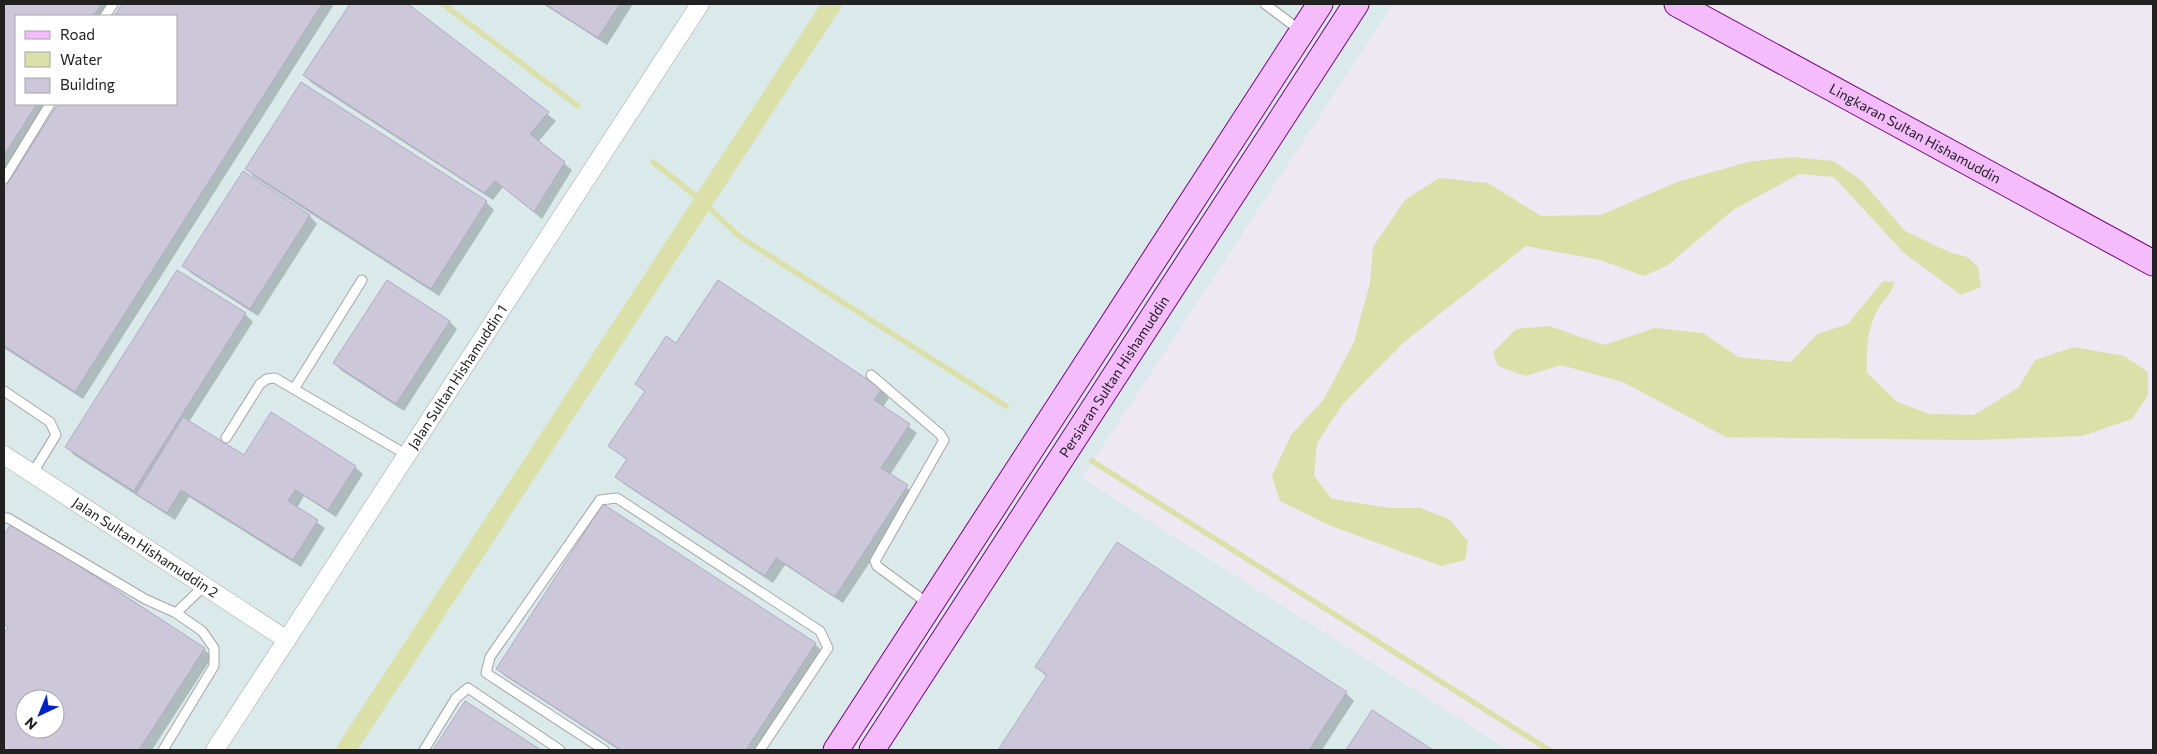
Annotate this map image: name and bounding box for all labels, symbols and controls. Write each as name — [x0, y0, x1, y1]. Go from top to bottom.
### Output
legend — [15, 15, 178, 105]
text: Road — [60, 25, 95, 43]
text: Water — [60, 50, 102, 68]
text: Building — [60, 75, 115, 93]
street label: Lingkaran Sultan Hishamuddin — [1827, 80, 2004, 187]
street label: Persiaran Sultan Hishamuddin — [1055, 292, 1172, 460]
street label: Jalan Sultan Hishamuddin 1 — [404, 301, 510, 452]
street label: Jalan Sultan Hishamuddin 2 — [70, 493, 222, 601]
north arrow — [15, 689, 65, 739]
text: N — [21, 714, 40, 733]

